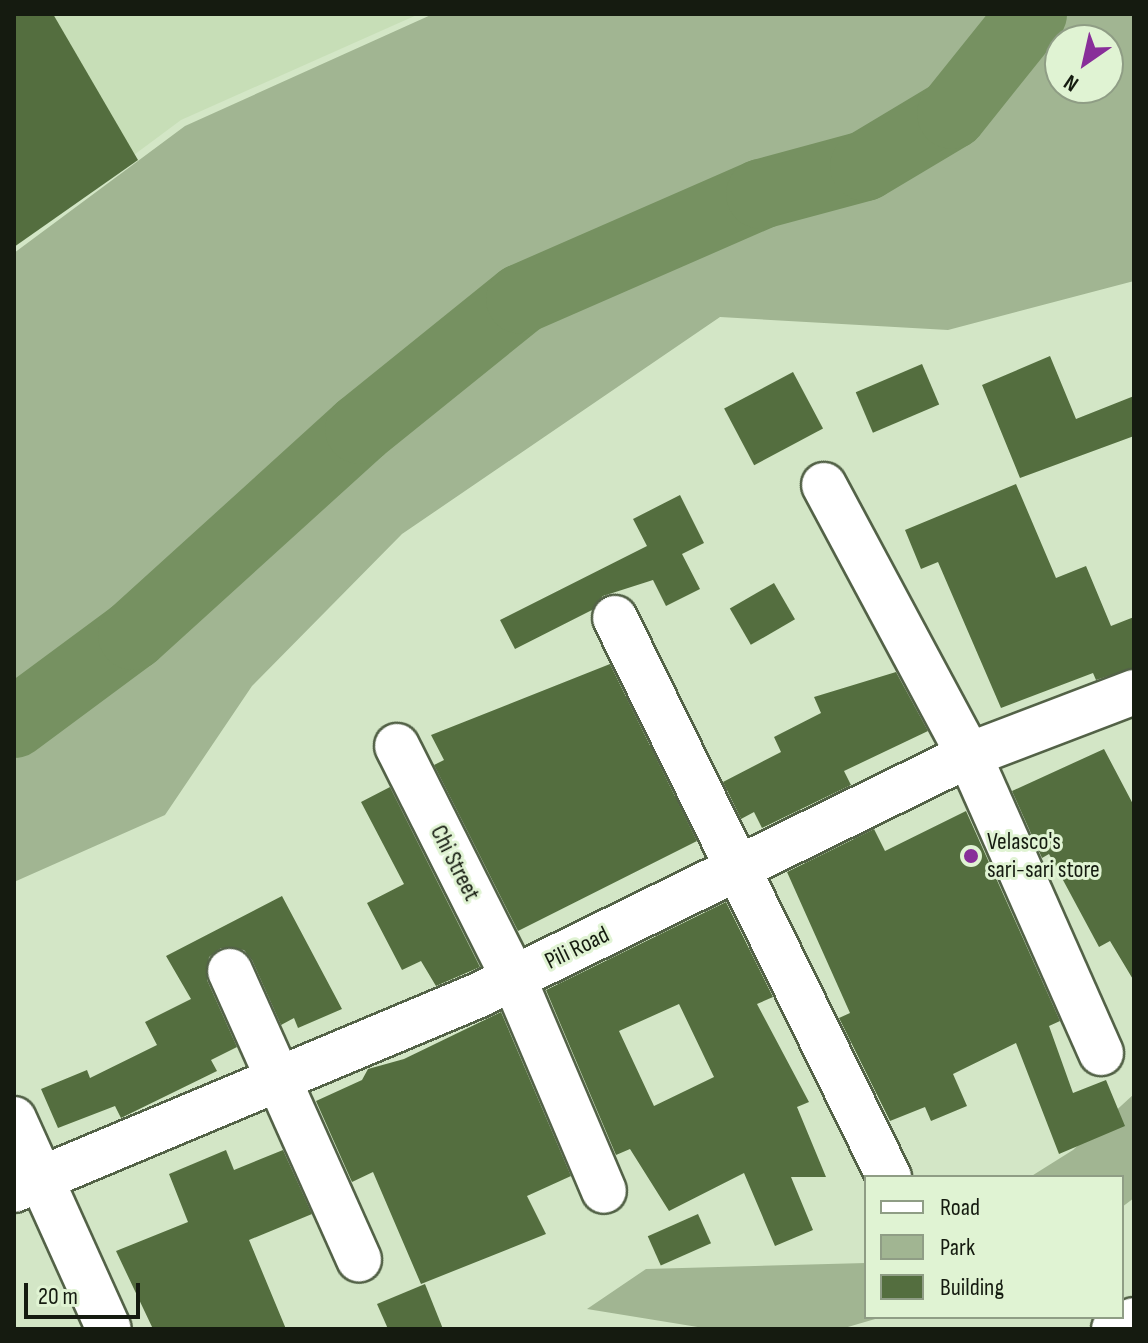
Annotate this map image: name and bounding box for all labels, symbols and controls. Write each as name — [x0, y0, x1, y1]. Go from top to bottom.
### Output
north arrow — [1044, 24, 1124, 104]
text: N — [1059, 68, 1084, 97]
street label: Chi Street — [424, 820, 486, 906]
place label: Velasco's sari-sari store — [987, 828, 1100, 884]
marker: Velasco's sari-sari store — [962, 847, 980, 865]
street label: Pili Road — [540, 920, 614, 976]
legend — [864, 1175, 1124, 1319]
text: Road — [940, 1193, 980, 1222]
text: Park — [940, 1233, 975, 1262]
scale bar — [28, 1267, 144, 1317]
text: Building — [940, 1273, 1004, 1302]
text: 20 m — [38, 1282, 78, 1311]

